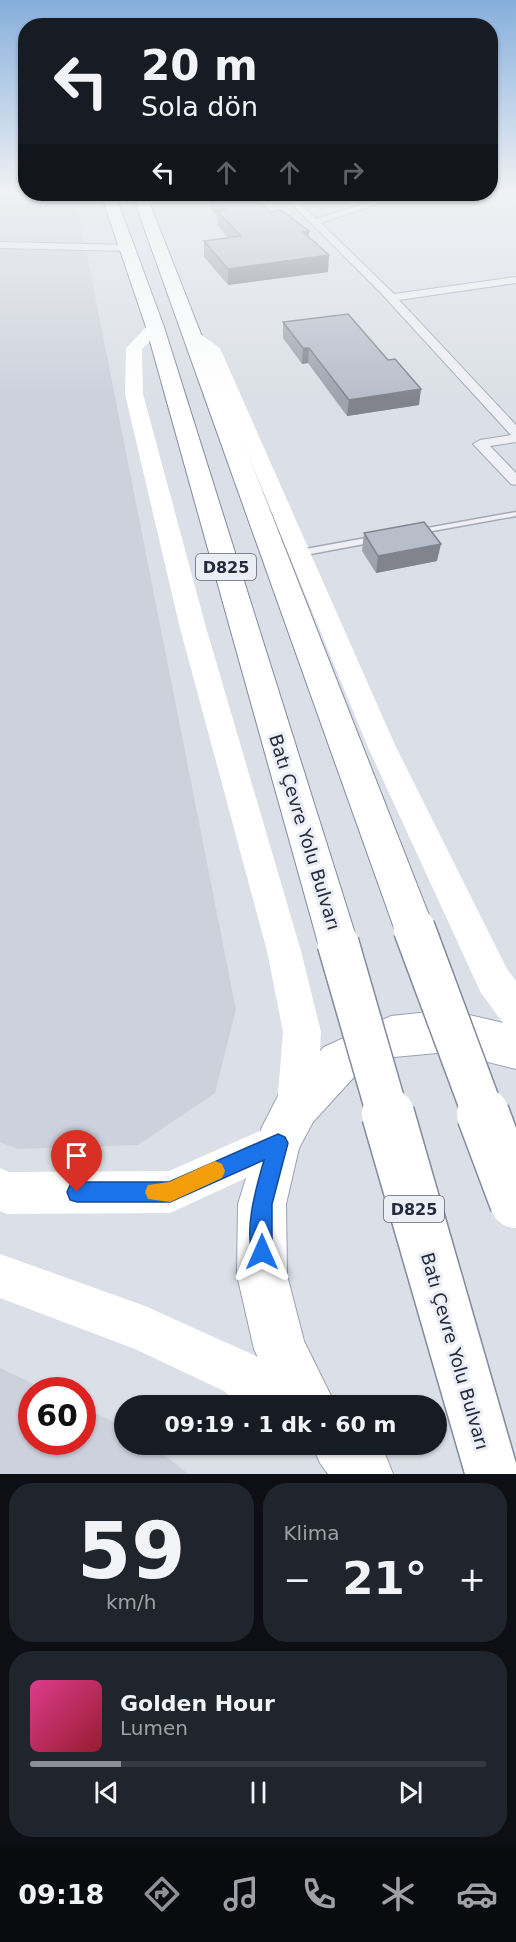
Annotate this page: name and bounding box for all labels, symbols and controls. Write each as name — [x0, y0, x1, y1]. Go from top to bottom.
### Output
text: 20 m — [141, 41, 258, 90]
icon: left — [42, 42, 120, 120]
text: Sola dön — [141, 91, 258, 122]
icon: left — [147, 156, 180, 189]
icon: ahead — [210, 156, 243, 189]
icon: ahead — [273, 156, 306, 189]
icon: right — [336, 156, 369, 189]
road number: D825 — [196, 554, 256, 580]
street label: Batı Çevre Yolu Bulvarı — [265, 731, 345, 933]
pin — [51, 1130, 102, 1192]
icon: arrive — [60, 1139, 93, 1172]
road number: D825 — [384, 1196, 444, 1222]
position arrow — [230, 1220, 294, 1284]
street label: Batı Çevre Yolu Bulvarı — [417, 1250, 493, 1452]
speed limit sign: 60 — [18, 1377, 96, 1455]
text: 09:19 · 1 dk · 60 m — [165, 1412, 396, 1437]
text: 59 — [77, 1506, 186, 1596]
text: Klima — [284, 1521, 339, 1545]
text: 21° — [342, 1552, 427, 1605]
text: − — [284, 1560, 311, 1599]
text: + — [458, 1560, 486, 1599]
text: km/h — [106, 1590, 156, 1614]
text: Golden Hour — [120, 1691, 275, 1716]
text: Lumen — [120, 1716, 188, 1740]
icon: previous — [90, 1776, 123, 1809]
icon: pause — [242, 1776, 275, 1809]
icon: next — [394, 1776, 427, 1809]
icon: directions — [141, 1873, 183, 1915]
icon: music — [220, 1873, 262, 1915]
icon: phone — [298, 1873, 340, 1915]
icon: climate — [377, 1873, 419, 1915]
icon: car — [456, 1873, 498, 1915]
text: 09:18 — [18, 1879, 104, 1910]

